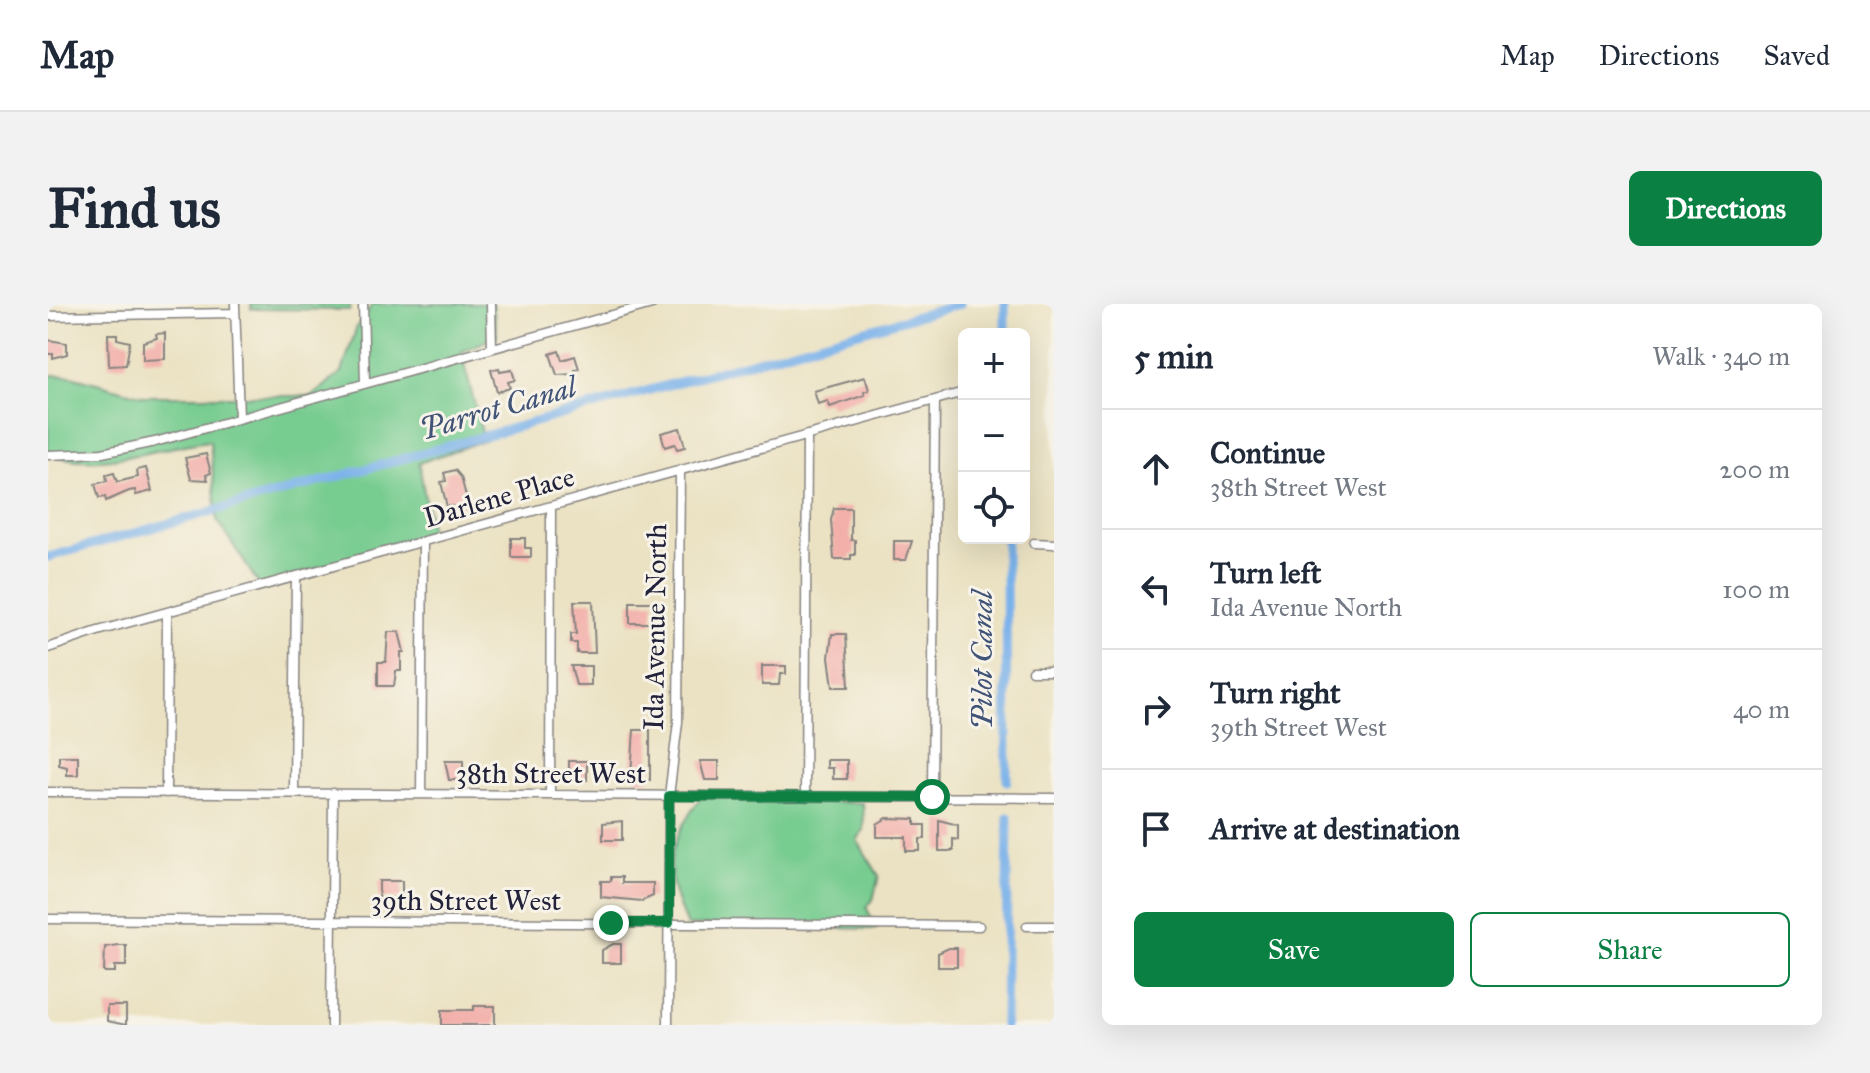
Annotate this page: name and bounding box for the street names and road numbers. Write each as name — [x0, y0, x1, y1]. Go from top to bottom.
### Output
street label: Darlene Place — [420, 459, 578, 535]
street label: Ida Avenue North — [636, 523, 674, 731]
street label: 38th Street West — [456, 756, 646, 791]
street label: 39th Street West — [371, 883, 561, 918]

